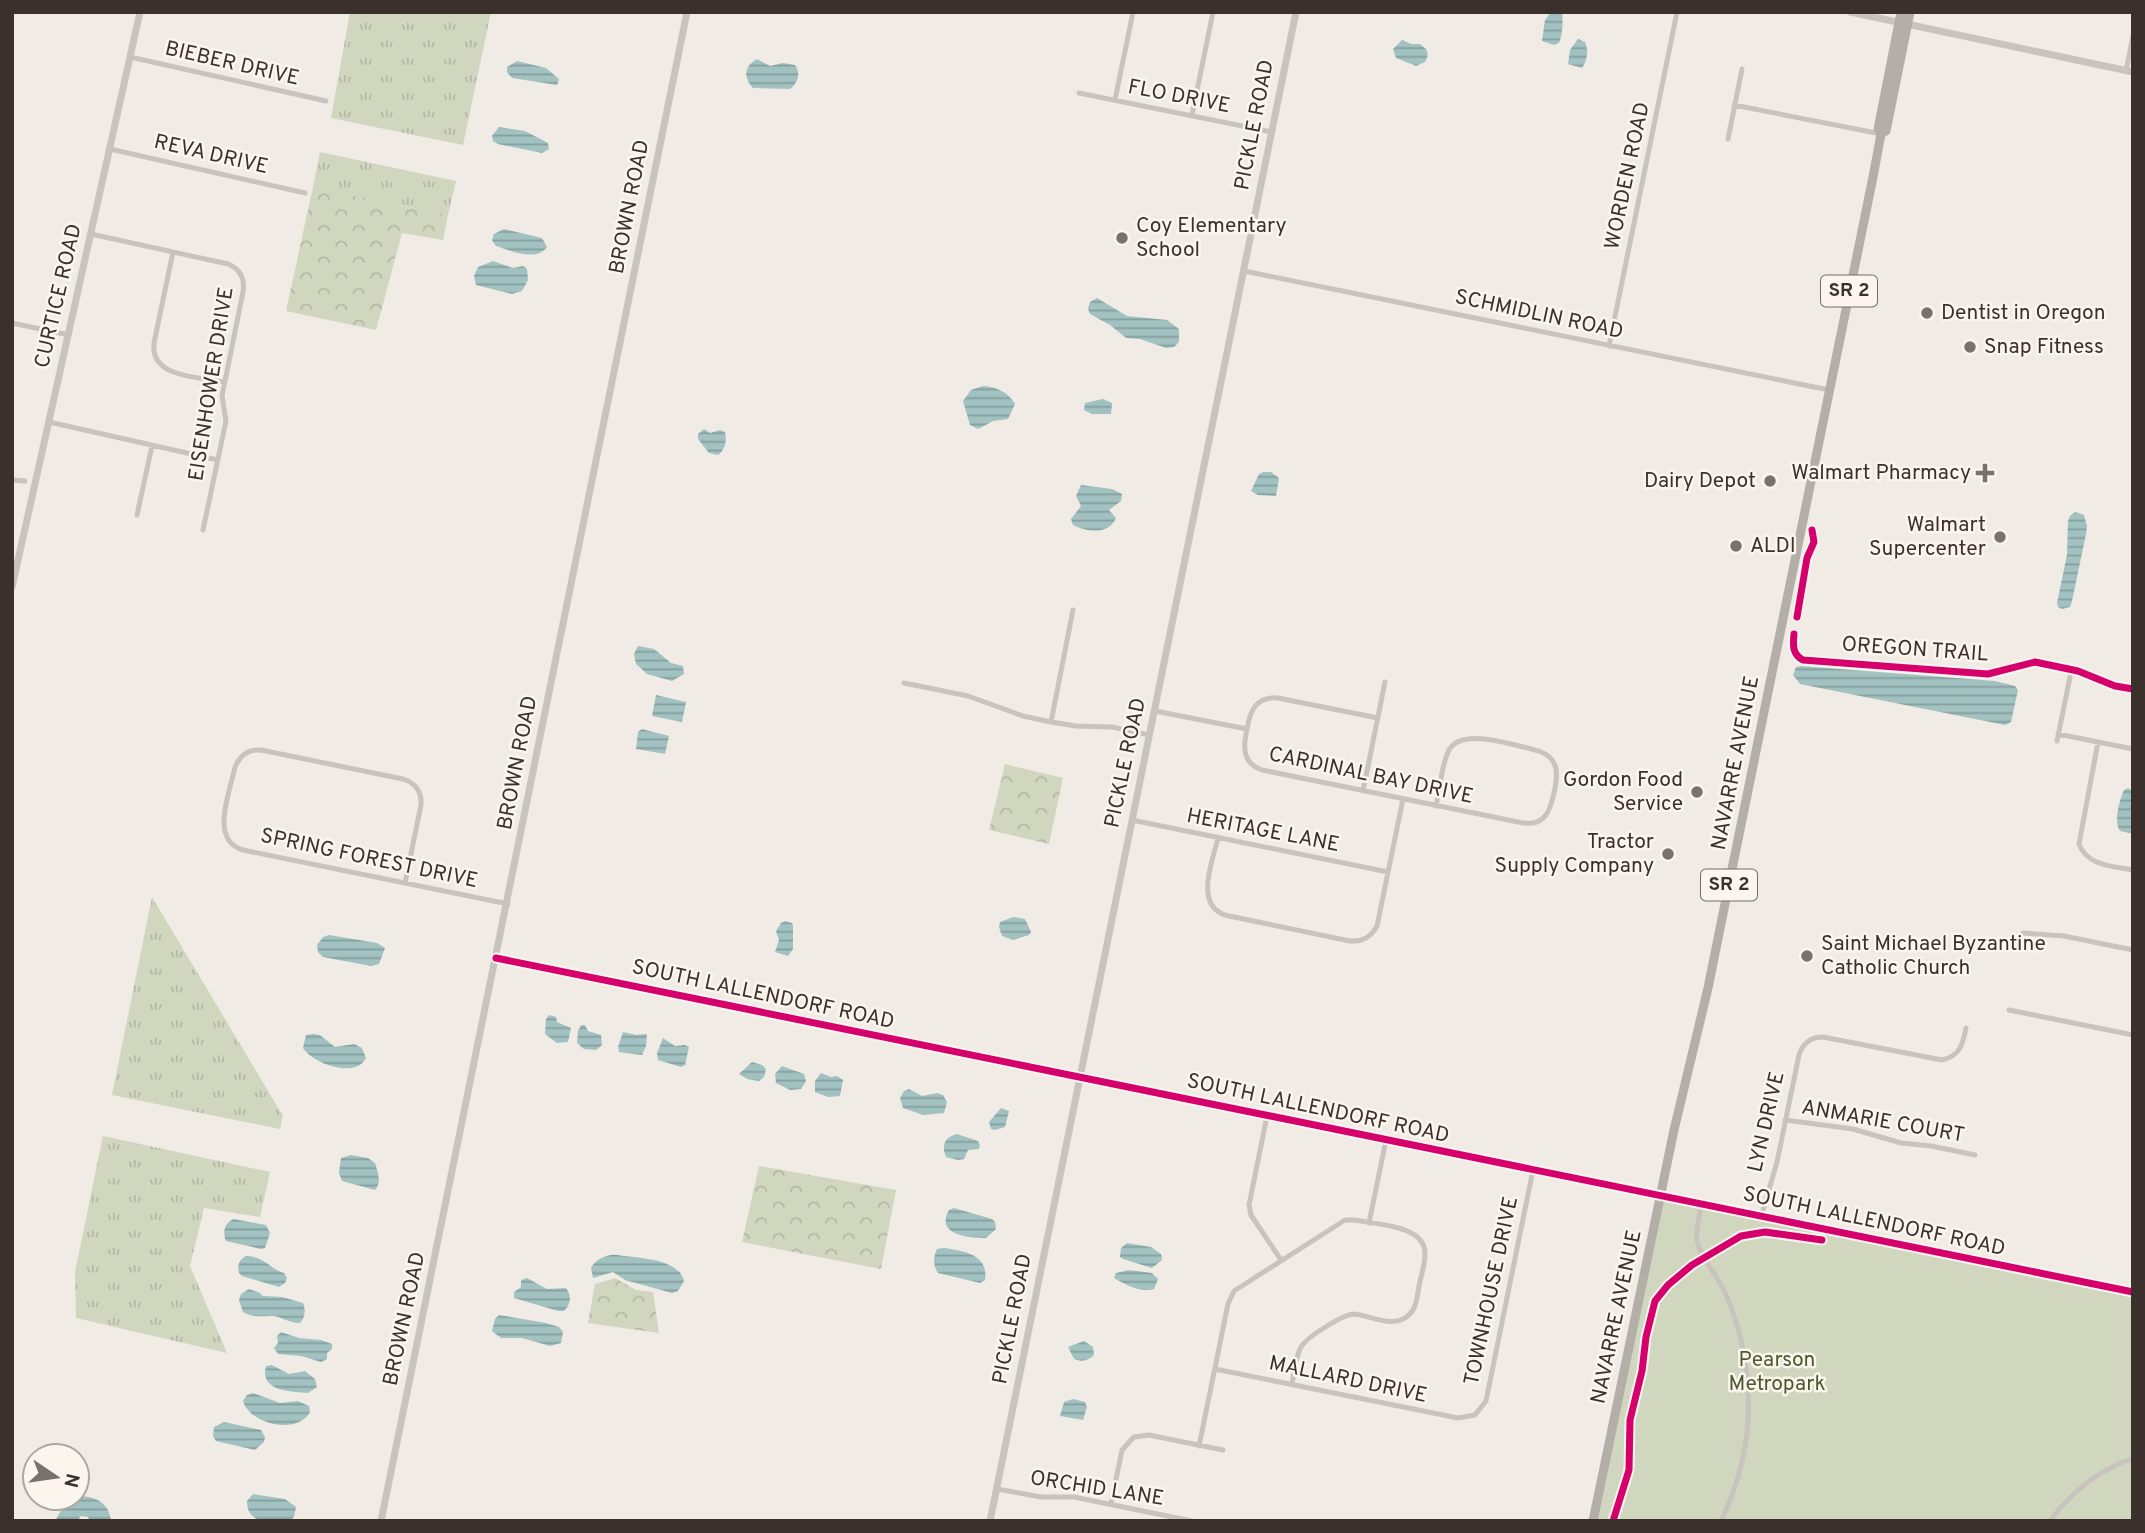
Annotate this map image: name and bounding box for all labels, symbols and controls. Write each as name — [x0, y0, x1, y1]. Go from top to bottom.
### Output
street label: BIEBER DRIVE — [162, 35, 302, 93]
street label: PICKLE ROAD — [1229, 58, 1281, 192]
street label: FLO DRIVE — [1126, 74, 1232, 120]
street label: WORDEN ROAD — [1599, 100, 1657, 252]
street label: REVA DRIVE — [151, 129, 271, 181]
street label: BROWN ROAD — [604, 138, 656, 276]
place label: Coy Elementary School — [1136, 213, 1287, 264]
street label: CURTICE ROAD — [29, 221, 89, 371]
marker: Coy Elementary School — [1114, 230, 1130, 246]
road number: SR 2 — [1821, 276, 1877, 306]
street label: SCHMIDLIN ROAD — [1452, 284, 1626, 346]
street label: EISENHOWER DRIVE — [183, 285, 241, 483]
place label: Dentist in Oregon — [1941, 300, 2105, 327]
marker: Dentist in Oregon — [1919, 305, 1935, 321]
place label: Snap Fitness — [1984, 334, 2104, 361]
marker: Snap Fitness — [1962, 339, 1978, 355]
place label: Walmart Pharmacy — [1791, 460, 1971, 487]
marker: Walmart Pharmacy — [1977, 465, 1993, 481]
place label: Dairy Depot — [1644, 468, 1756, 495]
marker: Dairy Depot — [1762, 473, 1778, 489]
place label: Walmart Supercenter — [1869, 512, 1986, 563]
marker: Walmart Supercenter — [1992, 529, 2008, 545]
place label: ALDI — [1750, 533, 1796, 560]
marker: ALDI — [1728, 538, 1744, 554]
street label: OREGON TRAIL — [1841, 631, 1989, 669]
street label: NAVARRE AVENUE — [1706, 674, 1766, 852]
street label: BROWN ROAD — [492, 694, 544, 832]
street label: PICKLE ROAD — [1099, 696, 1153, 830]
street label: CARDINAL BAY DRIVE — [1266, 741, 1476, 811]
place label: Gordon Food Service — [1563, 767, 1683, 818]
marker: Gordon Food Service — [1689, 784, 1705, 800]
street label: HERITAGE LANE — [1184, 803, 1342, 859]
street label: SPRING FOREST DRIVE — [258, 823, 480, 895]
place label: Tractor Supply Company — [1495, 829, 1654, 880]
marker: Tractor Supply Company — [1660, 846, 1676, 862]
road number: SR 2 — [1701, 870, 1757, 900]
place label: Saint Michael Byzantine Catholic Church — [1821, 931, 2046, 982]
marker: Saint Michael Byzantine Catholic Church — [1799, 948, 1815, 964]
street label: SOUTH LALLENDORF ROAD — [629, 954, 897, 1036]
street label: SOUTH LALLENDORF ROAD — [1184, 1068, 1452, 1150]
street label: LYN DRIVE — [1742, 1069, 1792, 1175]
street label: ANMARIE COURT — [1799, 1094, 1967, 1150]
street label: SOUTH LALLENDORF ROAD — [1740, 1181, 2008, 1263]
street label: TOWNHOUSE DRIVE — [1459, 1194, 1525, 1388]
street label: NAVARRE AVENUE — [1585, 1228, 1649, 1406]
street label: BROWN ROAD — [378, 1250, 432, 1388]
street label: PICKLE ROAD — [987, 1252, 1039, 1386]
park label: Pearson Metropark — [1728, 1347, 1826, 1398]
street label: MALLARD DRIVE — [1266, 1350, 1430, 1410]
north arrow — [21, 1442, 91, 1512]
street label: ORCHID LANE — [1028, 1465, 1166, 1513]
text: N — [57, 1471, 84, 1490]

